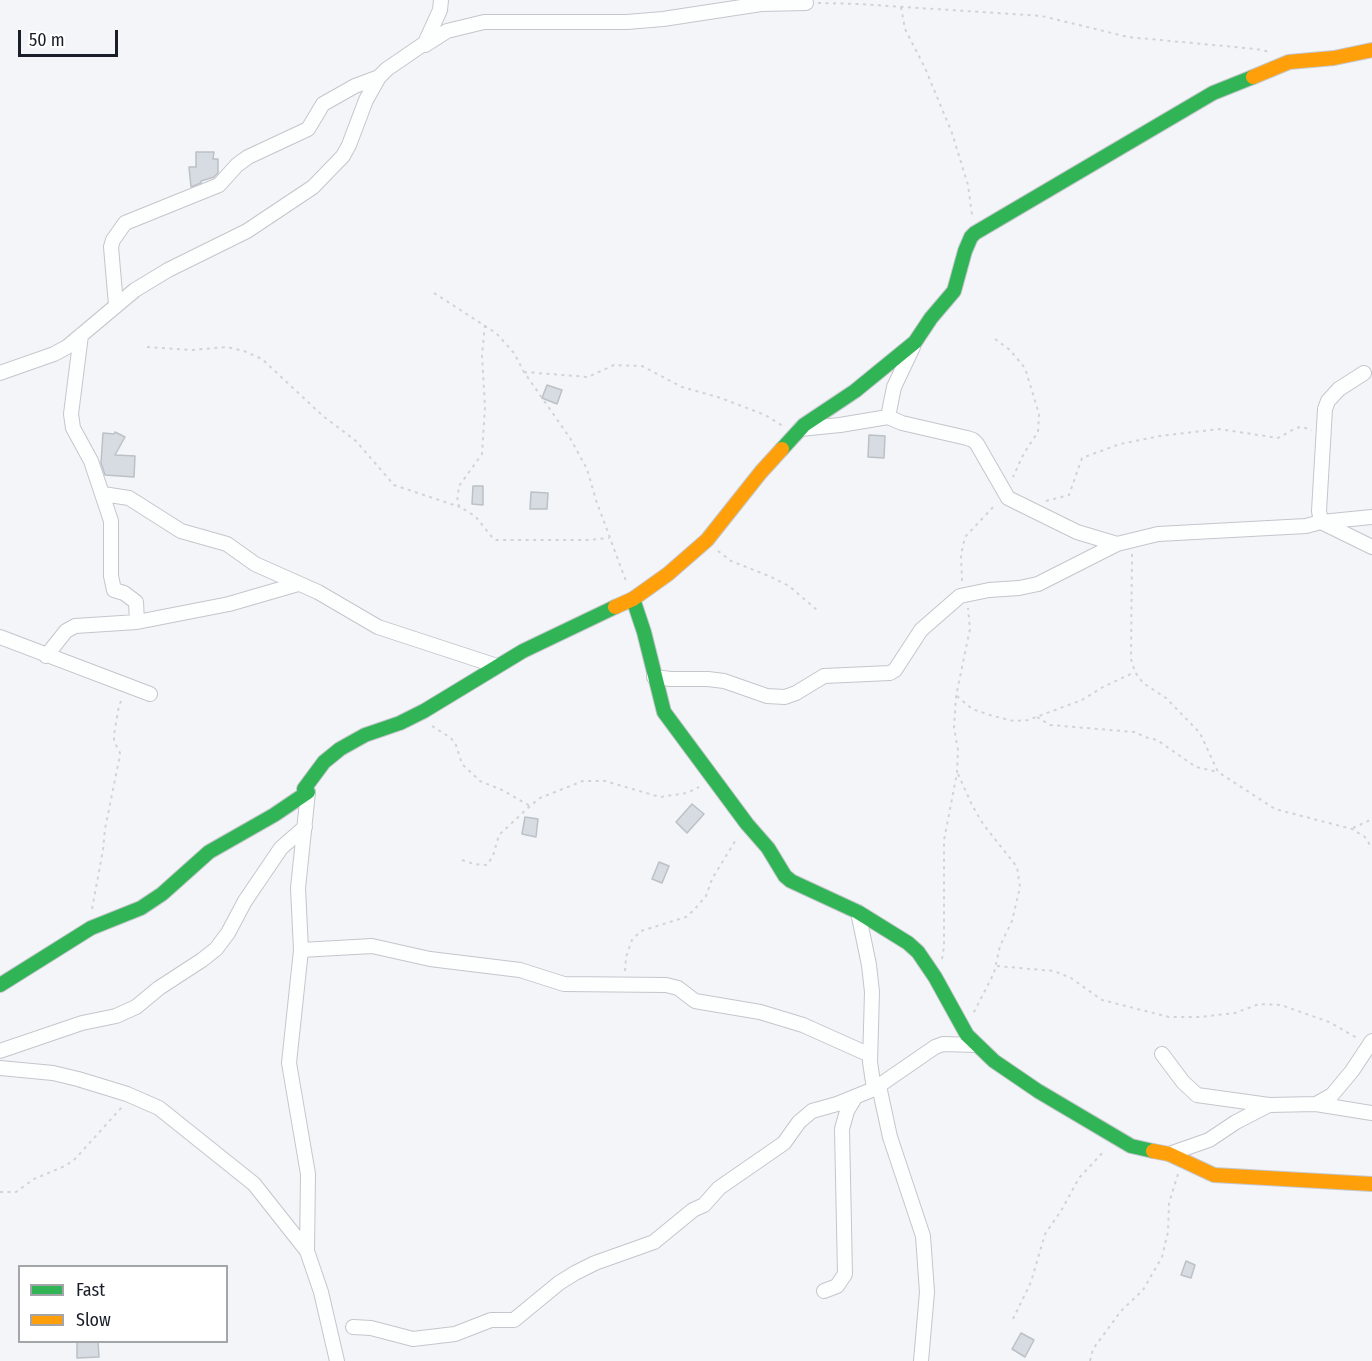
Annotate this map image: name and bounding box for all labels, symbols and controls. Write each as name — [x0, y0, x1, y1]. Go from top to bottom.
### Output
scale bar — [21, 18, 122, 56]
text: 50 m — [29, 29, 65, 51]
legend — [18, 1265, 228, 1343]
text: Fast — [76, 1279, 105, 1301]
text: Slow — [76, 1309, 111, 1331]

